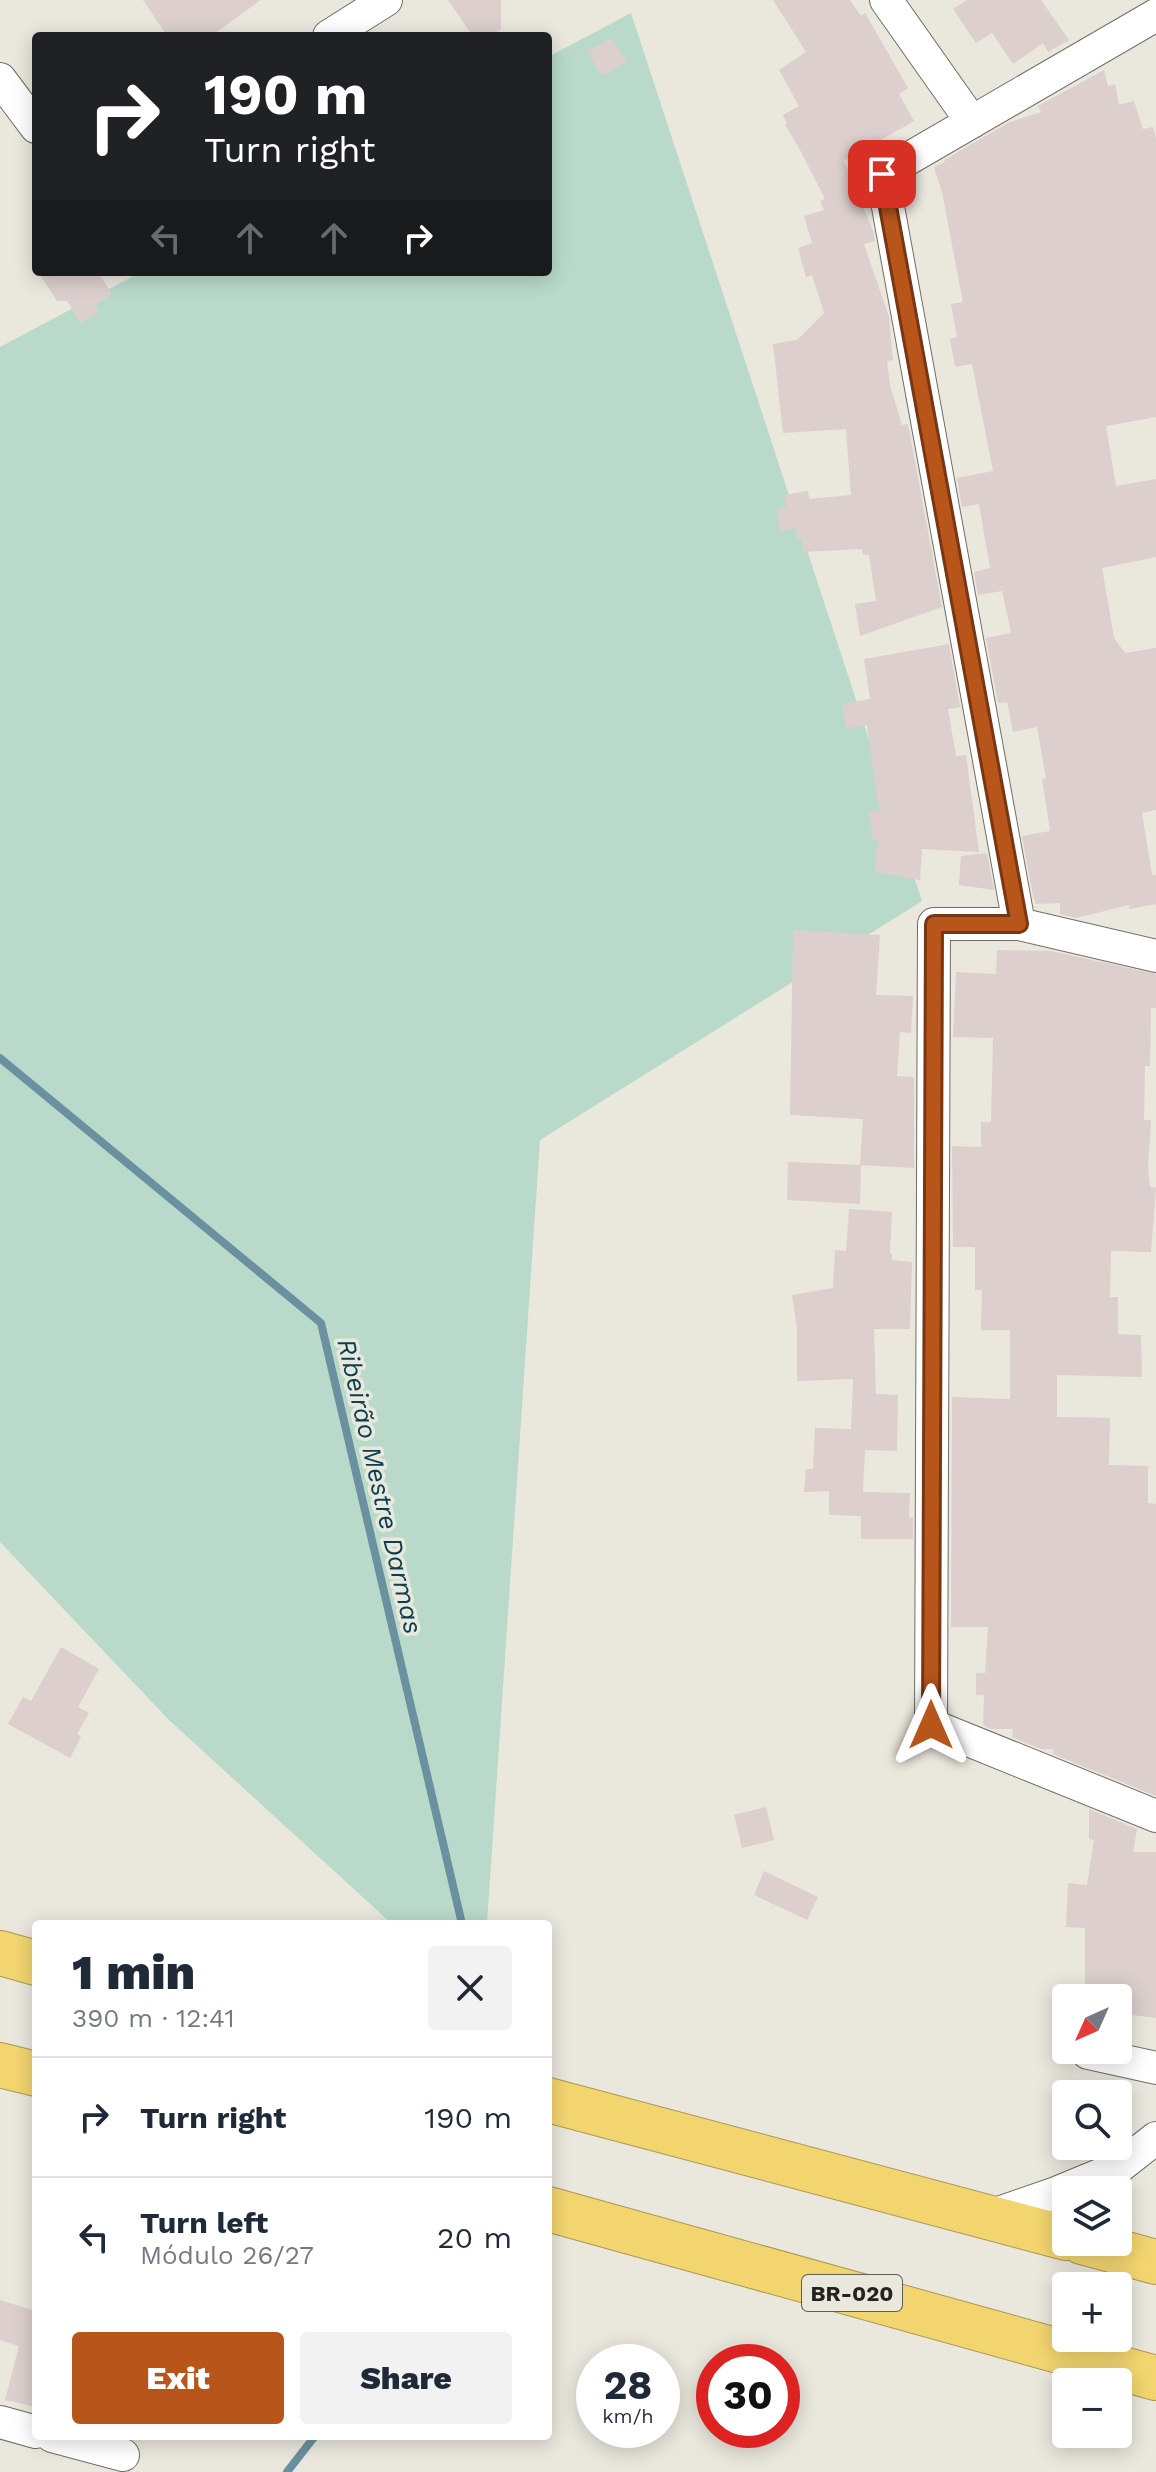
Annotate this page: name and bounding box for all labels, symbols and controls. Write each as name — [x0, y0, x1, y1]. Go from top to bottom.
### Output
text: 190 m — [204, 62, 367, 128]
icon: right — [72, 64, 176, 168]
text: Turn right — [204, 129, 375, 171]
pin — [848, 140, 916, 208]
icon: arrive — [860, 152, 904, 196]
icon: left — [144, 216, 188, 260]
icon: ahead — [228, 216, 272, 260]
icon: ahead — [312, 216, 356, 260]
icon: right — [396, 216, 440, 260]
water label: Ribeirão Mestre Darmas — [331, 1336, 429, 1636]
position arrow — [889, 1683, 973, 1767]
text: 1 min — [72, 1944, 195, 2001]
button: close — [428, 1946, 512, 2030]
north arrow — [1052, 1984, 1132, 2064]
map controls — [1052, 1984, 1132, 2448]
text: 390 m · 12:41 — [72, 2003, 235, 2033]
button: search — [1052, 2080, 1132, 2160]
icon: right — [72, 2095, 116, 2139]
text: Turn right — [140, 2100, 286, 2135]
text: 190 m — [424, 2100, 512, 2135]
button: layers — [1052, 2176, 1132, 2256]
text: Turn left — [140, 2205, 268, 2240]
icon: left — [72, 2215, 116, 2259]
text: 20 m — [437, 2220, 512, 2255]
text: Módulo 26/27 — [140, 2240, 314, 2270]
button: + — [1052, 2272, 1132, 2352]
road number: BR-020 — [802, 2275, 902, 2311]
button: Exit — [72, 2332, 284, 2424]
button: Share — [300, 2332, 512, 2424]
speed limit sign: 30 — [696, 2344, 800, 2448]
text: 28 — [604, 2362, 652, 2409]
button: − — [1052, 2368, 1132, 2448]
text: km/h — [602, 2404, 654, 2428]

